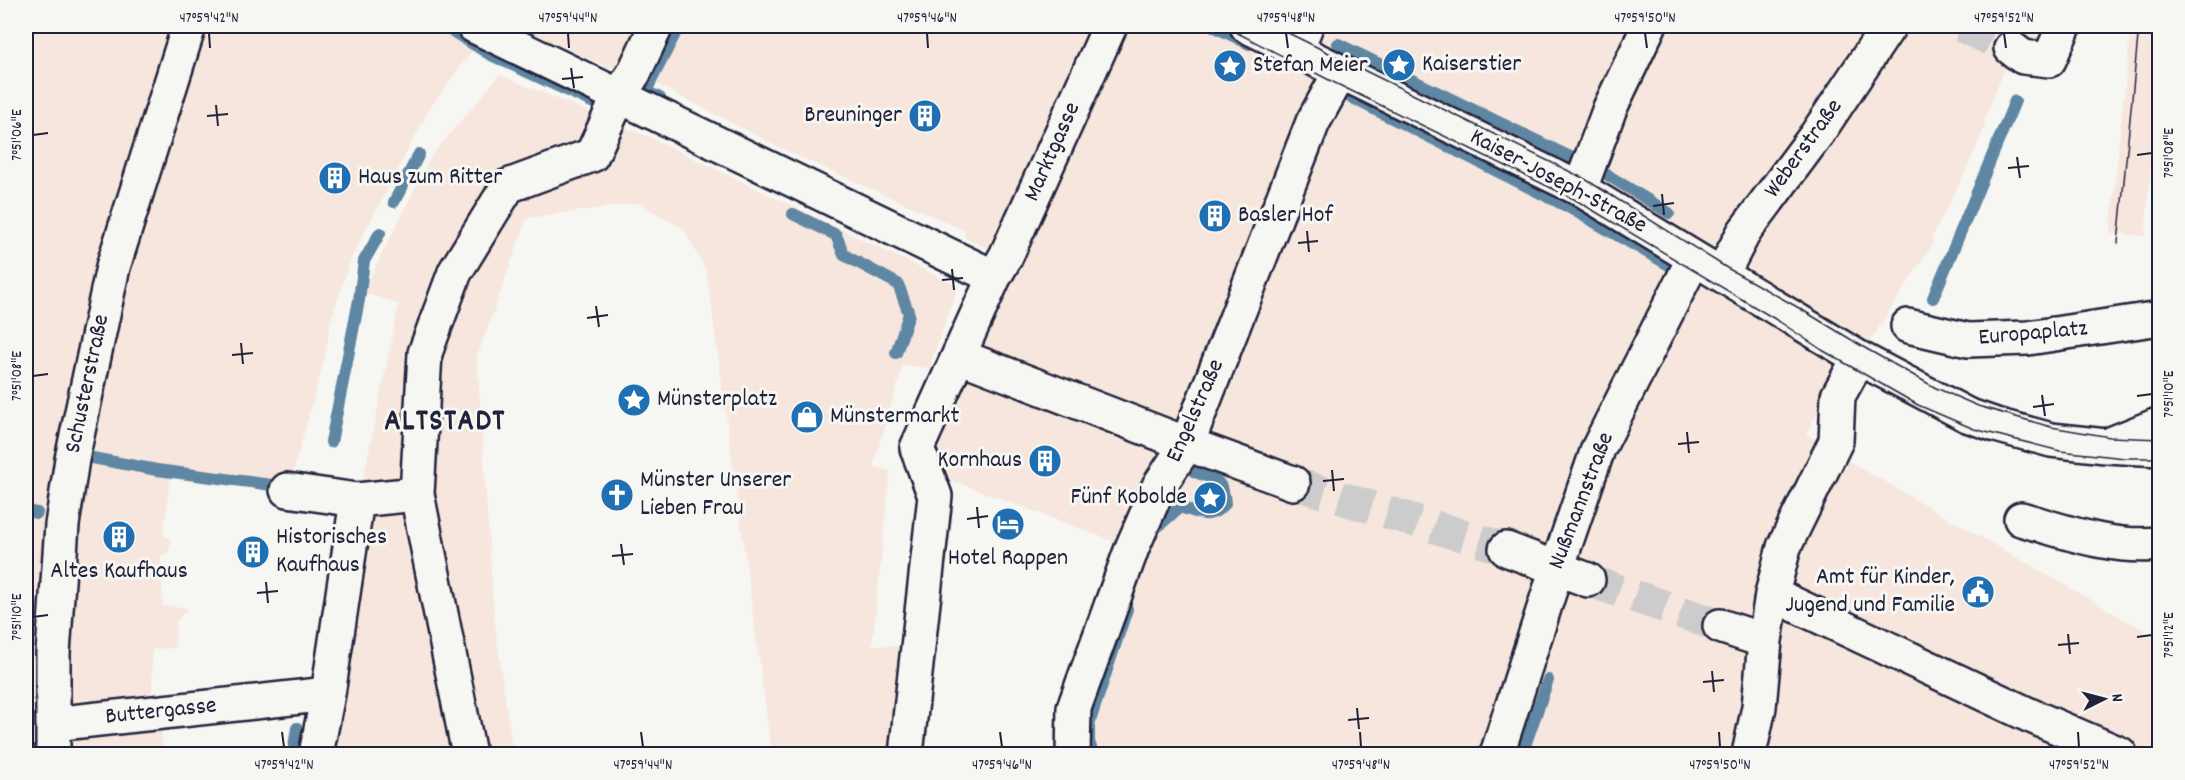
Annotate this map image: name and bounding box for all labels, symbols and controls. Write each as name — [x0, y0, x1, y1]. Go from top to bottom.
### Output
text: 47°59'42"N — [179, 8, 239, 30]
text: 47°59'44"N — [539, 8, 597, 30]
text: 47°59'46"N — [897, 8, 957, 30]
text: 47°59'48"N — [1257, 8, 1315, 30]
text: 47°59'50"N — [1614, 8, 1676, 30]
text: 47°59'52"N — [1974, 8, 2034, 30]
place icon: Kaiserstier — [1381, 47, 1417, 83]
place icon: Stefan Meier — [1212, 48, 1248, 84]
place label: Kaiserstier — [1422, 48, 1521, 82]
place label: Stefan Meier — [1253, 49, 1368, 83]
street label: Weberstraße — [1756, 92, 1852, 206]
street label: Marktgasse — [1016, 97, 1090, 207]
building icon: Breuninger — [907, 98, 943, 134]
place label: Breuninger — [804, 99, 902, 133]
text: 7°51'06"E — [7, 109, 29, 161]
street label: Kaiser-Joseph-Straße — [1463, 121, 1653, 243]
text: 7°51'08"E — [2159, 128, 2181, 178]
building icon: Haus zum Ritter — [317, 160, 353, 196]
place label: Haus zum Ritter — [358, 161, 502, 195]
building icon: Basler Hof — [1197, 198, 1233, 234]
place label: Basler Hof — [1238, 199, 1333, 233]
street label: Schusterstraße — [57, 311, 119, 457]
street label: Europaplatz — [1977, 312, 2089, 356]
text: 7°51'08"E — [7, 351, 29, 401]
street label: Engelstraße — [1158, 354, 1234, 468]
text: 7°51'10"E — [2159, 370, 2181, 418]
place icon: Münsterplatz — [616, 382, 652, 418]
place label: Münsterplatz — [657, 383, 777, 417]
shop icon: Münstermarkt — [789, 399, 825, 435]
place label: Münstermarkt — [830, 400, 959, 434]
district label: ALTSTADT — [384, 402, 506, 445]
street label: Nußmannstraße — [1540, 427, 1624, 575]
building icon: Kornhaus — [1027, 443, 1063, 479]
place label: Kornhaus — [938, 444, 1022, 478]
place label: Münster Unserer Lieben Frau — [640, 464, 791, 526]
church icon: Münster Unserer Lieben Frau — [599, 477, 635, 513]
place icon: Fünf Kobolde — [1192, 480, 1228, 516]
place label: Fünf Kobolde — [1071, 481, 1187, 515]
hotel icon: Hotel Rappen — [990, 506, 1026, 542]
building icon: Altes Kaufhaus — [101, 519, 137, 555]
place label: Historisches Kaufhaus — [276, 521, 387, 583]
building icon: Historisches Kaufhaus — [235, 534, 271, 570]
place label: Hotel Rappen — [948, 542, 1068, 576]
place label: Altes Kaufhaus — [50, 555, 188, 589]
place label: Amt für Kinder, Jugend und Familie — [1785, 561, 1955, 623]
public building icon: Amt für Kinder, Jugend und Familie — [1960, 574, 1996, 610]
text: 7°51'10"E — [7, 593, 29, 641]
text: 7°51'12"E — [2159, 612, 2181, 658]
north arrow — [2074, 669, 2134, 729]
street label: Buttergasse — [104, 689, 218, 735]
text: N — [2105, 693, 2128, 703]
text: 47°59'42"N — [254, 755, 314, 777]
text: 47°59'44"N — [614, 755, 672, 777]
text: 47°59'46"N — [972, 755, 1032, 777]
text: 47°59'48"N — [1332, 755, 1390, 777]
text: 47°59'50"N — [1689, 755, 1751, 777]
text: 47°59'52"N — [2049, 755, 2109, 777]

